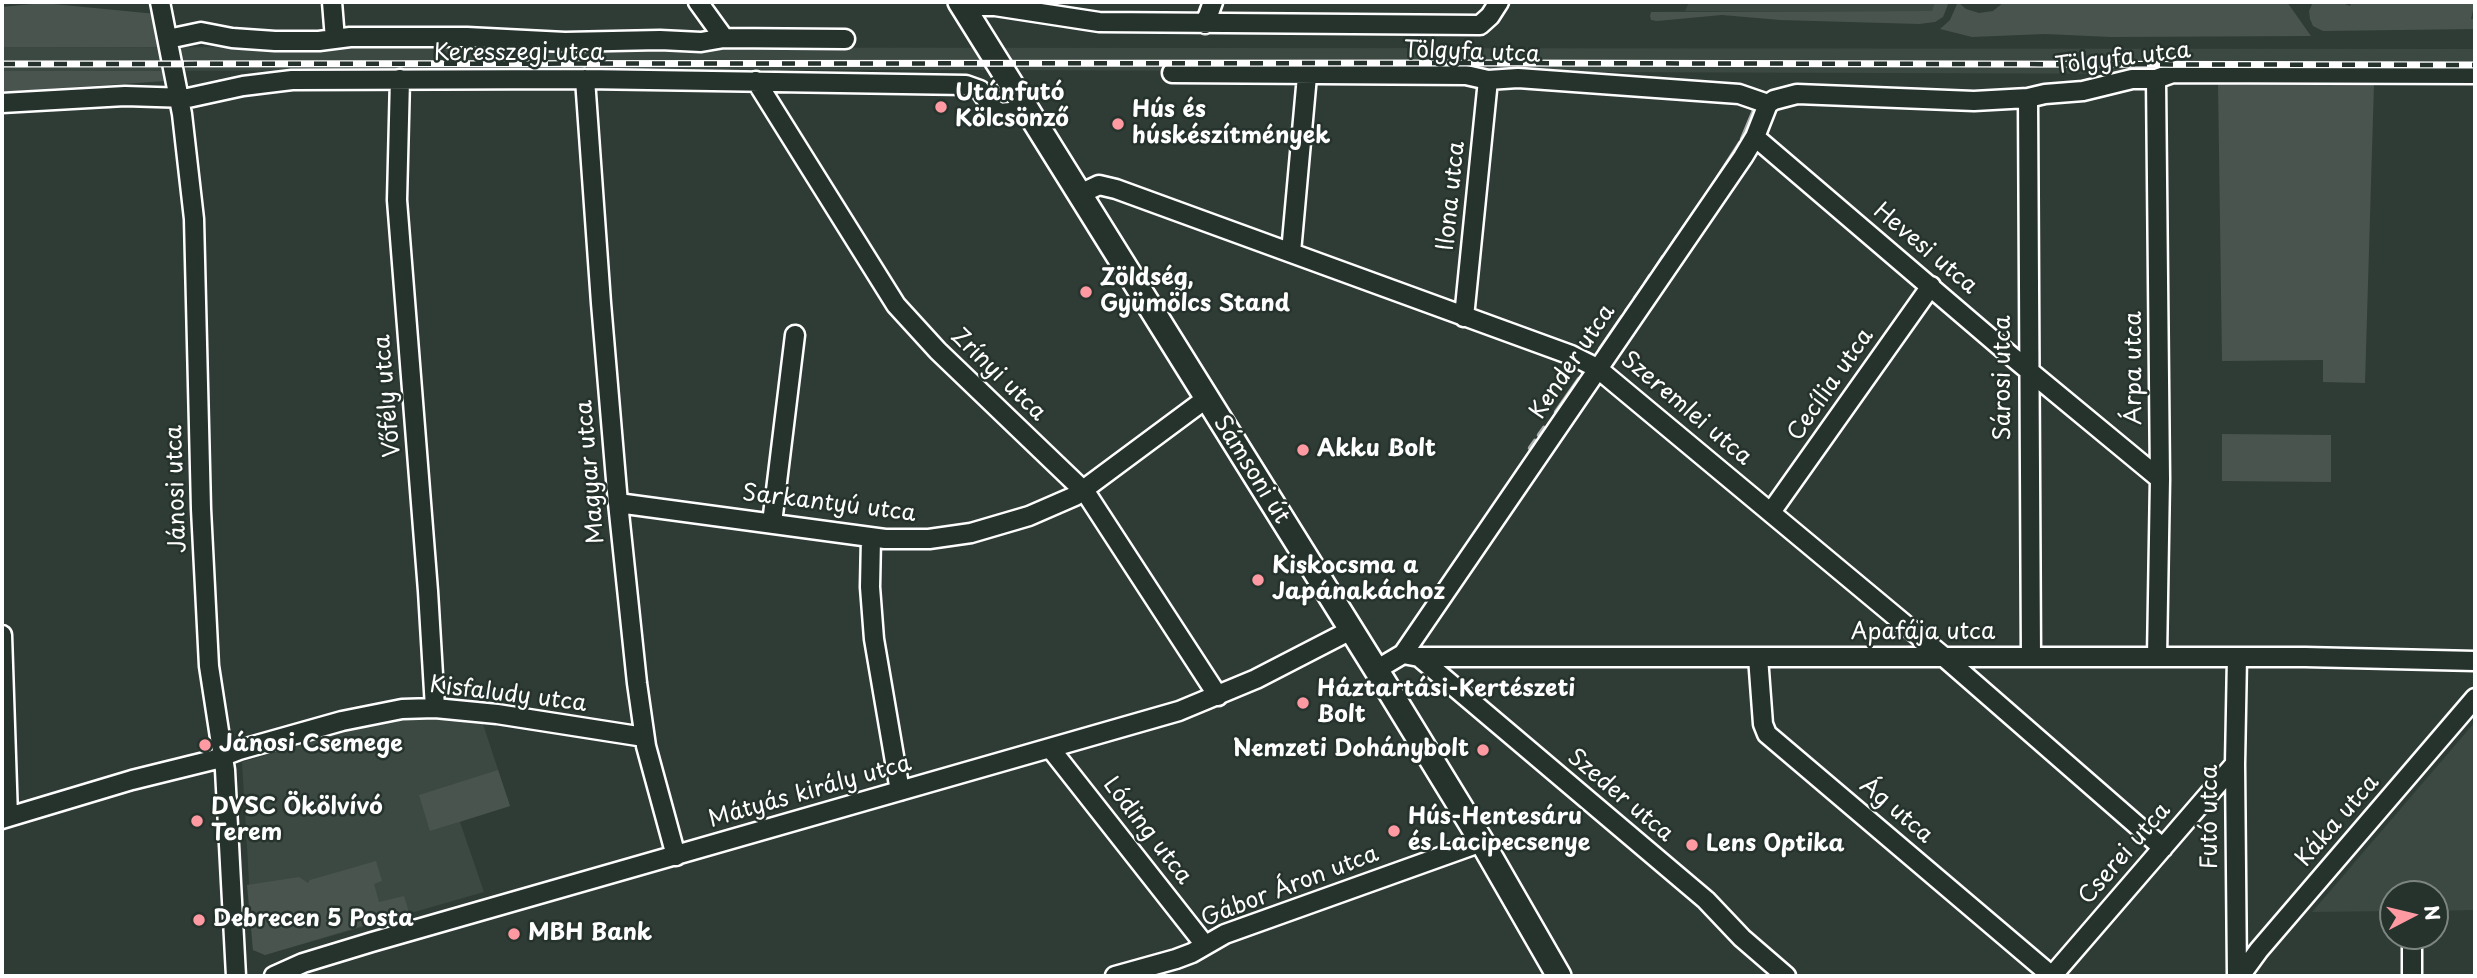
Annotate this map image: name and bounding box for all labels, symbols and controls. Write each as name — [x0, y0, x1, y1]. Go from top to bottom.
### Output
street label: Tölgyfa utca — [1403, 37, 1541, 69]
street label: Tölgyfa utca — [2054, 37, 2192, 81]
street label: Keresszegi utca — [434, 40, 604, 68]
place label: Utánfutó Kölcsönző — [955, 80, 1069, 134]
place label: Hús és húskészítmények — [1132, 97, 1330, 151]
marker: Utánfutó Kölcsönző — [933, 99, 949, 115]
marker: Hús és húskészítmények — [1110, 116, 1126, 132]
street label: Ilona utca — [1433, 140, 1471, 252]
street label: Hevesi utca — [1867, 197, 1983, 301]
place label: Zöldség, Gyümölcs Stand — [1100, 265, 1290, 319]
marker: Zöldség, Gyümölcs Stand — [1078, 284, 1094, 300]
street label: Kender utca — [1525, 299, 1621, 425]
street label: Árpa utca — [2121, 311, 2149, 425]
street label: Sárosi utca — [1990, 315, 2018, 441]
street label: Zrínyi utca — [945, 323, 1051, 427]
street label: Cecília utca — [1782, 324, 1880, 446]
street label: Vőfély utca — [369, 334, 407, 458]
street label: Szeremlei utca — [1615, 346, 1757, 472]
street label: Magyar utca — [571, 399, 611, 545]
street label: Sámsoni út — [1207, 411, 1295, 529]
street label: Jánosi utca — [161, 425, 193, 553]
place label: Akku Bolt — [1317, 436, 1436, 464]
marker: Akku Bolt — [1295, 442, 1311, 458]
street label: Sarkantyú utca — [741, 480, 917, 528]
place label: Kiskocsma a Japánakáchoz — [1272, 553, 1445, 607]
marker: Kiskocsma a Japánakáchoz — [1250, 572, 1266, 588]
street label: Apafája utca — [1851, 619, 1995, 647]
street label: Kisfaludy utca — [428, 672, 588, 718]
place label: Háztartási-Kertészeti Bolt — [1317, 676, 1575, 730]
marker: Háztartási-Kertészeti Bolt — [1295, 695, 1311, 711]
place label: Jánosi Csemege — [219, 731, 403, 759]
place label: Nemzeti Dohánybolt — [1233, 736, 1469, 764]
marker: Jánosi Csemege — [197, 737, 213, 753]
marker: Nemzeti Dohánybolt — [1475, 742, 1491, 758]
street label: Szeder utca — [1561, 744, 1679, 848]
street label: Mátyás király utca — [706, 750, 914, 834]
street label: Futó utca — [2197, 765, 2225, 869]
street label: Káka utca — [2291, 769, 2385, 873]
street label: Lóding utca — [1097, 772, 1197, 890]
street label: Ág utca — [1854, 772, 1938, 850]
place label: DVSC Ökölvívó Terem — [211, 794, 383, 848]
street label: Cserei utca — [2073, 797, 2177, 911]
place label: Hús-Hentesáru és Lacipecsenye — [1408, 804, 1590, 858]
marker: DVSC Ökölvívó Terem — [189, 813, 205, 829]
marker: Hús-Hentesáru és Lacipecsenye — [1386, 823, 1402, 839]
place label: Lens Optika — [1706, 831, 1844, 859]
marker: Lens Optika — [1684, 837, 1700, 853]
street label: Gábor Áron utca — [1198, 841, 1382, 933]
north arrow — [2379, 880, 2449, 950]
text: N — [2418, 904, 2448, 922]
place label: Debrecen 5 Posta — [213, 906, 414, 934]
marker: Debrecen 5 Posta — [191, 912, 207, 928]
place label: MBH Bank — [528, 920, 652, 948]
marker: MBH Bank — [506, 926, 522, 942]

